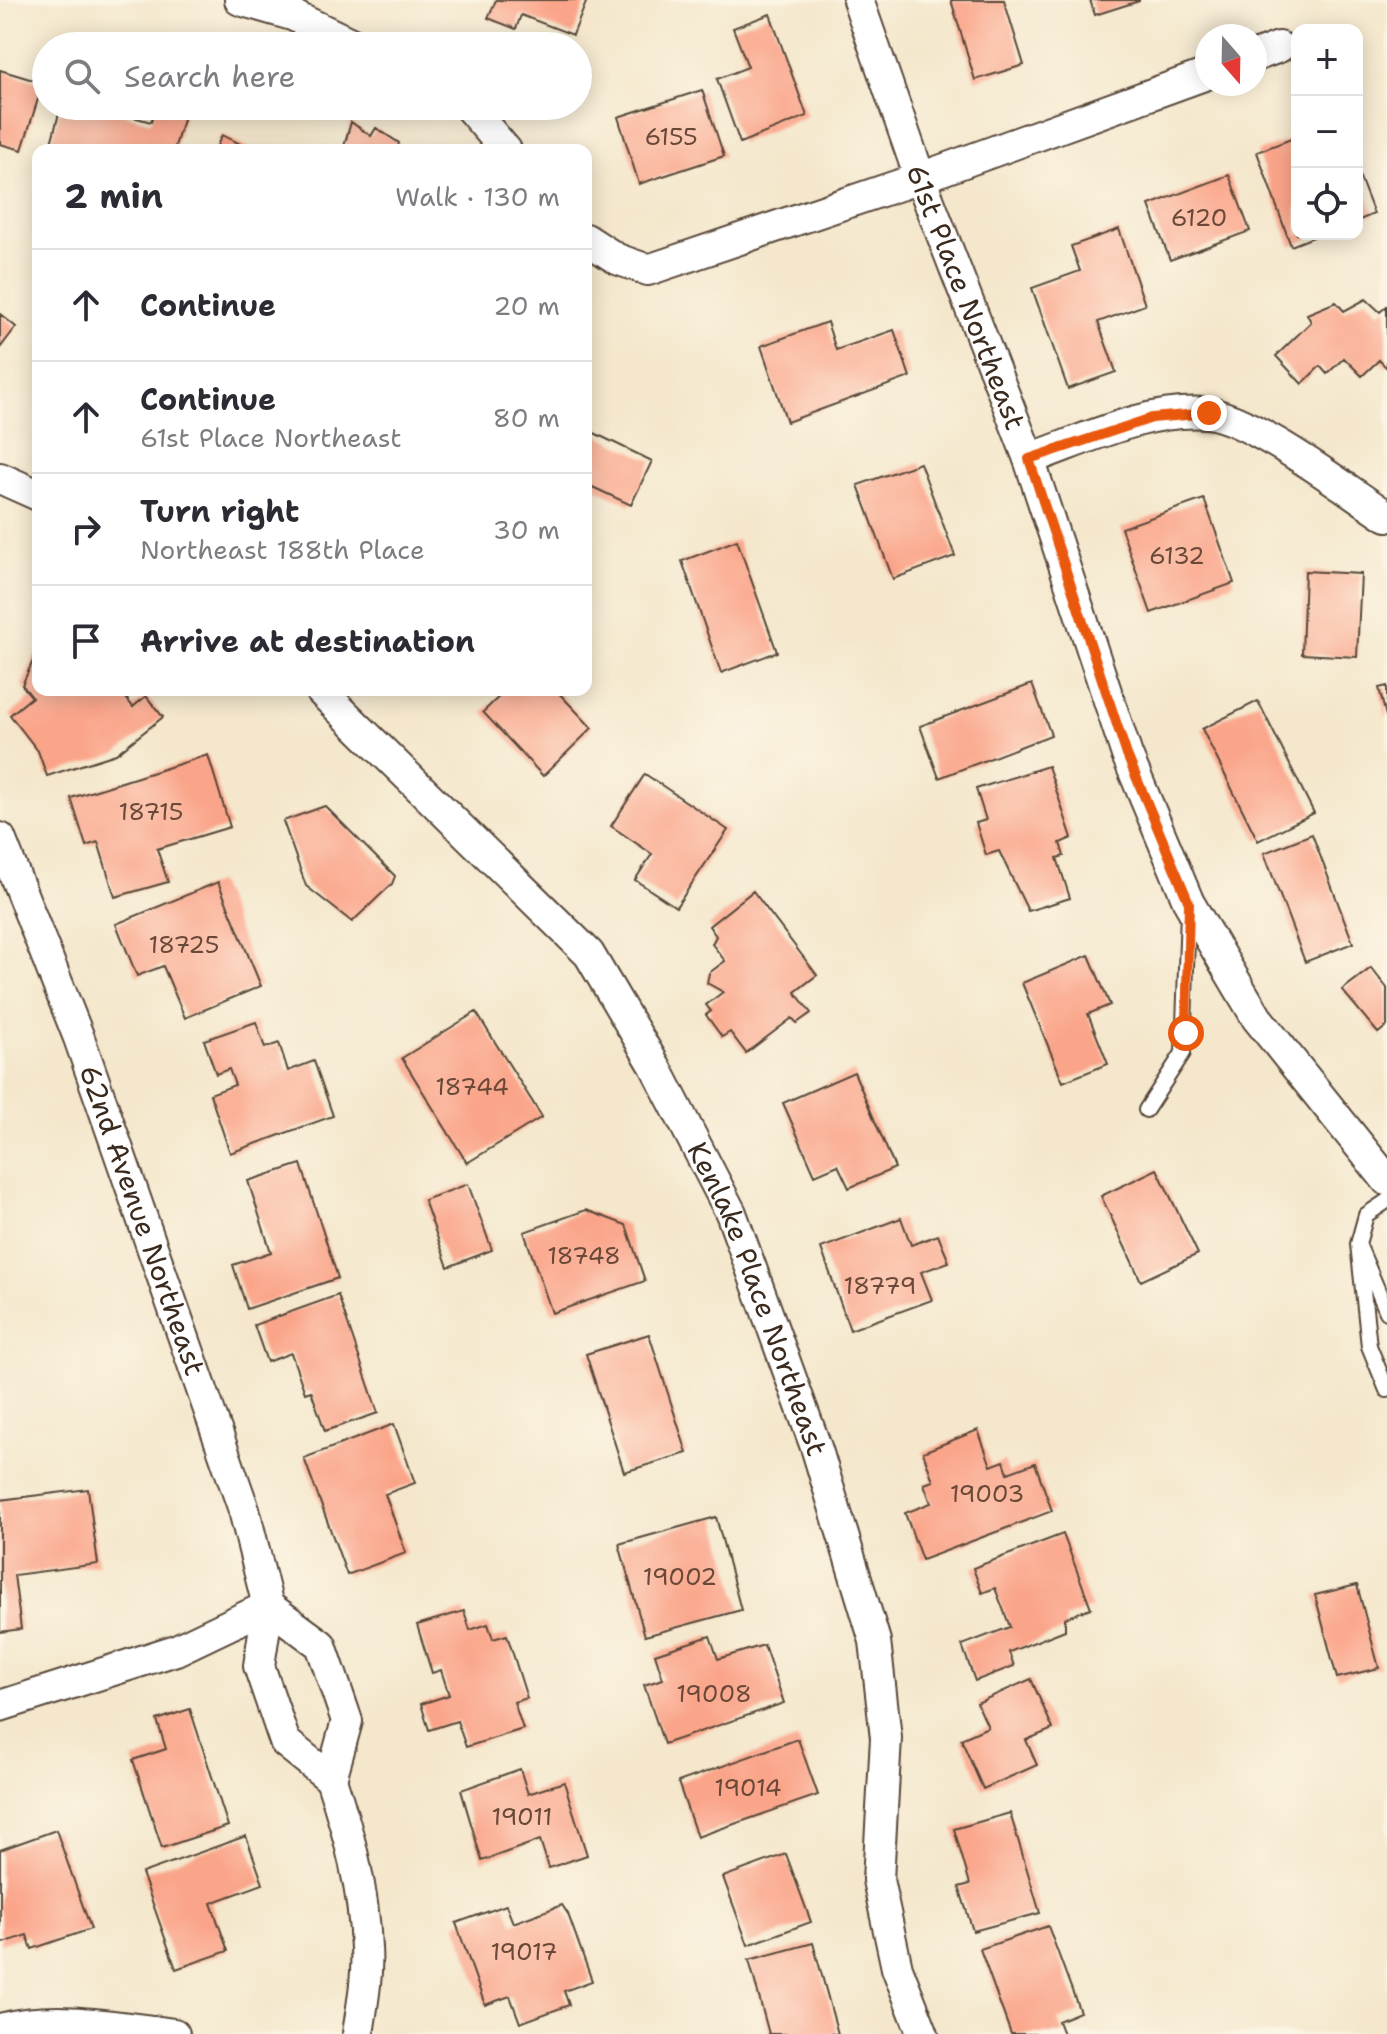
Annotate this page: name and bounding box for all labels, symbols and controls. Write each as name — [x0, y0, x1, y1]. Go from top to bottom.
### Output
north arrow — [1195, 24, 1267, 96]
map controls — [1291, 24, 1363, 240]
button: + — [1291, 24, 1363, 96]
search box — [32, 32, 592, 120]
icon: search — [60, 54, 104, 98]
text: Search here — [124, 56, 295, 97]
button: − — [1291, 96, 1363, 168]
house number: 6155 — [644, 121, 698, 153]
street label: 61st Place Northeast — [898, 159, 1035, 435]
button: locate — [1291, 168, 1363, 240]
text: 2 min — [64, 173, 163, 219]
text: Walk · 130 m — [395, 179, 560, 214]
house number: 6120 — [1171, 202, 1227, 234]
icon: ahead — [64, 283, 108, 327]
text: Continue — [140, 285, 276, 326]
text: 20 m — [493, 288, 560, 323]
text: Continue — [140, 379, 276, 420]
icon: ahead — [64, 395, 108, 439]
route end — [1191, 395, 1227, 431]
text: 80 m — [493, 400, 560, 435]
text: 61st Place Northeast — [140, 420, 402, 455]
text: Turn right — [140, 491, 299, 532]
icon: right — [64, 507, 108, 551]
text: 30 m — [493, 512, 560, 547]
text: Northeast 188th Place — [140, 532, 425, 567]
house number: 6132 — [1149, 540, 1205, 572]
icon: arrive — [64, 619, 108, 663]
text: Arrive at destination — [140, 621, 475, 662]
house number: 18715 — [119, 796, 183, 828]
house number: 18725 — [149, 929, 219, 961]
route start — [1168, 1015, 1204, 1051]
street label: 62nd Avenue Northeast — [71, 1060, 215, 1381]
house number: 18744 — [435, 1071, 509, 1103]
street label: Kenlake Place Northeast — [678, 1135, 836, 1461]
house number: 18748 — [547, 1240, 621, 1272]
house number: 18779 — [843, 1270, 917, 1302]
house number: 19003 — [950, 1478, 1024, 1510]
house number: 19002 — [643, 1561, 717, 1593]
house number: 19008 — [676, 1678, 752, 1710]
house number: 19014 — [714, 1772, 782, 1804]
house number: 19011 — [492, 1801, 552, 1833]
house number: 19017 — [490, 1936, 558, 1968]

